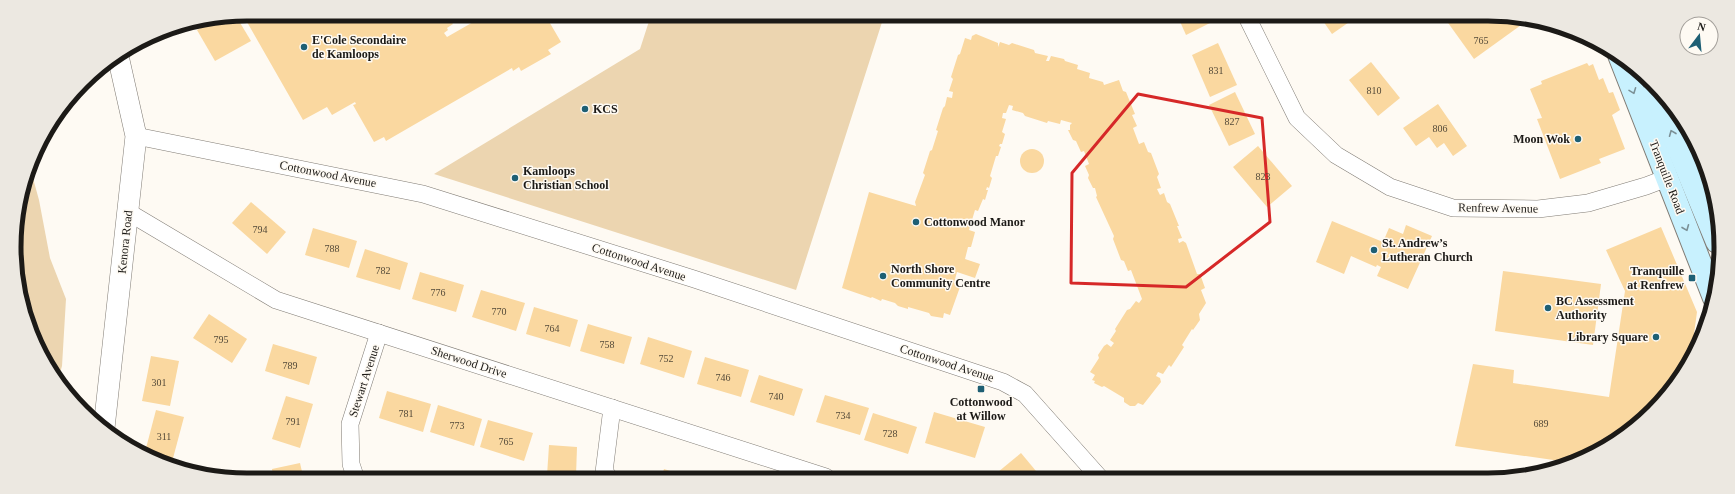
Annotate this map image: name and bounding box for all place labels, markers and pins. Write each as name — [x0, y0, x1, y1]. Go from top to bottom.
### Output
place label: E'Cole Secondaire de Kamloops — [312, 33, 407, 61]
marker: E'Cole Secondaire de Kamloops — [299, 42, 309, 52]
place label: KCS — [593, 102, 618, 116]
marker: KCS — [580, 104, 590, 114]
place label: Moon Wok — [1513, 132, 1570, 146]
marker: Moon Wok — [1573, 134, 1583, 144]
place label: Kamloops Christian School — [523, 164, 609, 192]
marker: Kamloops Christian School — [510, 173, 520, 183]
place label: Cottonwood Manor — [924, 215, 1026, 229]
marker: Cottonwood Manor — [911, 217, 921, 227]
place label: St. Andrew’s Lutheran Church — [1382, 236, 1473, 264]
marker: St. Andrew’s Lutheran Church — [1369, 245, 1379, 255]
place label: North Shore Community Centre — [891, 262, 991, 290]
place label: Tranquille at Renfrew — [1627, 264, 1685, 292]
marker: North Shore Community Centre — [878, 271, 888, 281]
marker: Tranquille at Renfrew — [1687, 273, 1697, 283]
place label: BC Assessment Authority — [1556, 294, 1634, 322]
marker: BC Assessment Authority — [1543, 303, 1553, 313]
place label: Library Square — [1568, 330, 1649, 344]
marker: Library Square — [1651, 332, 1661, 342]
marker: Cottonwood at Willow — [976, 384, 986, 394]
place label: Cottonwood at Willow — [950, 395, 1013, 423]

